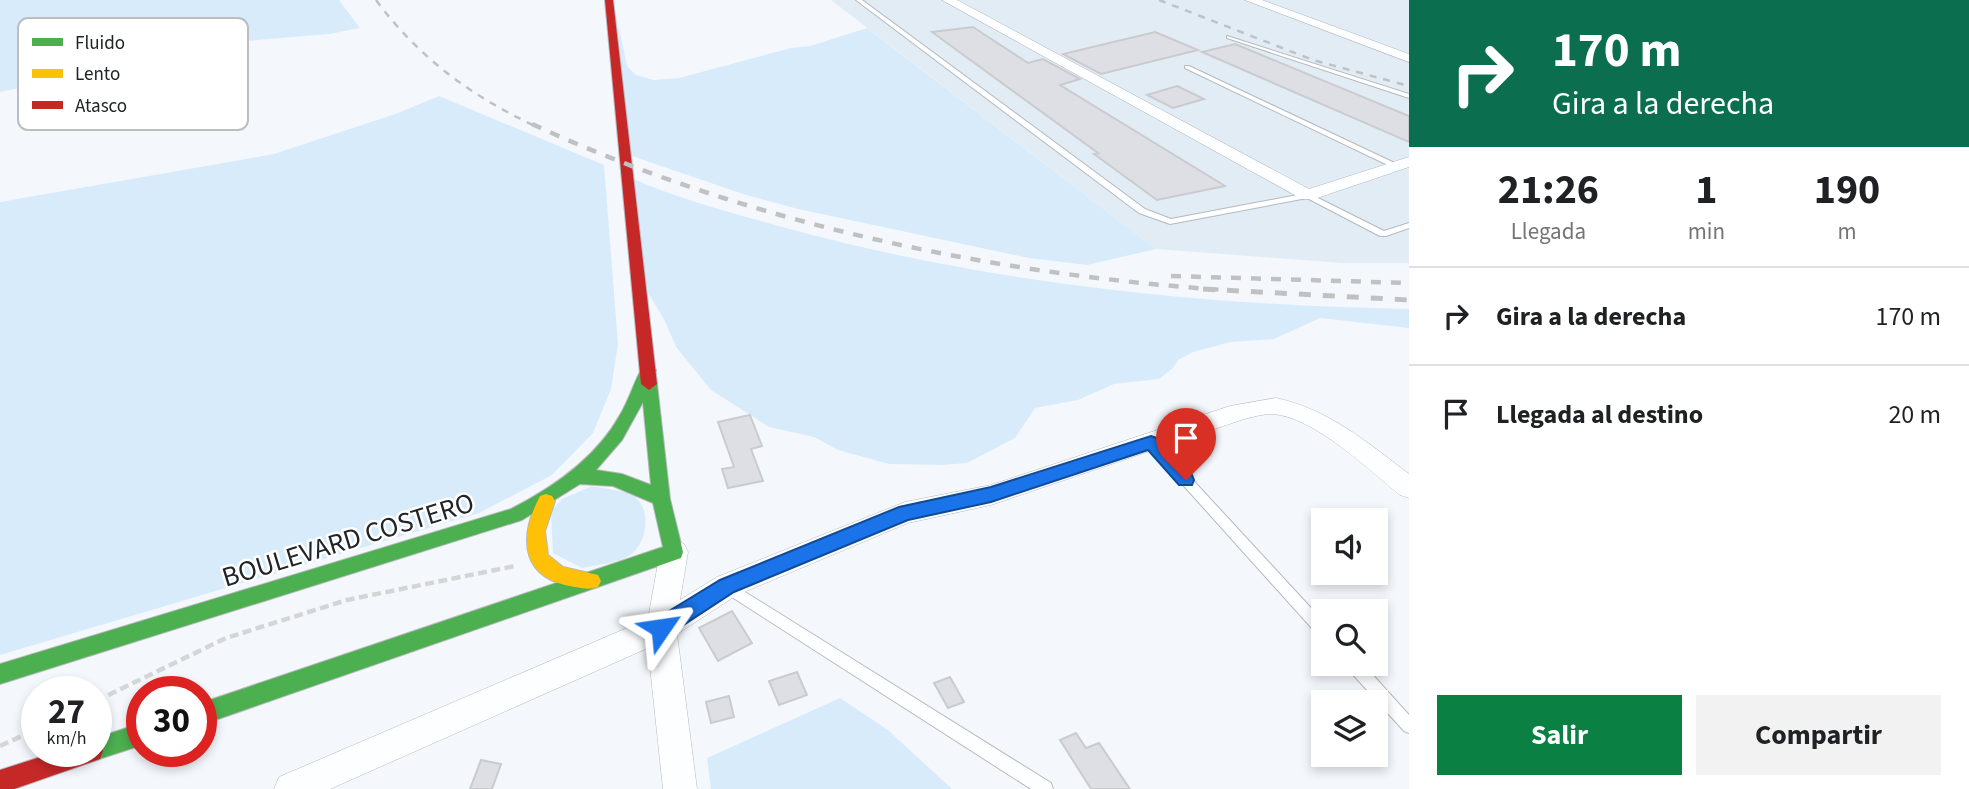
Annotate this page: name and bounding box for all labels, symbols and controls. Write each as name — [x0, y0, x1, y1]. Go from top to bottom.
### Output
text: 170 m — [1552, 16, 1681, 86]
legend — [18, 18, 248, 130]
icon: right — [1437, 28, 1528, 119]
text: Fluido — [75, 30, 125, 57]
text: Lento — [75, 61, 120, 88]
text: Gira a la derecha — [1552, 81, 1774, 127]
text: Atasco — [75, 93, 127, 120]
text: 21:26 — [1498, 160, 1599, 220]
text: 1 — [1695, 160, 1717, 220]
text: 190 — [1814, 160, 1880, 220]
text: Llegada — [1511, 215, 1586, 248]
text: min — [1688, 215, 1725, 248]
text: m — [1837, 215, 1857, 248]
icon: right — [1437, 297, 1475, 335]
text: Gira a la derecha — [1496, 298, 1686, 335]
text: 170 m — [1875, 298, 1941, 335]
icon: arrive — [1437, 395, 1475, 433]
text: Llegada al destino — [1496, 396, 1703, 433]
text: 20 m — [1888, 396, 1941, 433]
pin — [1156, 408, 1216, 480]
icon: arrive — [1167, 419, 1205, 457]
street label: BOULEVARD COSTERO — [217, 483, 479, 597]
map controls — [1311, 508, 1388, 767]
button: sound — [1311, 508, 1388, 585]
position arrow — [624, 591, 698, 665]
button: search — [1311, 599, 1388, 676]
speed limit sign: 30 — [126, 676, 217, 767]
text: 27 — [48, 687, 85, 737]
button: layers — [1311, 690, 1388, 767]
button: Salir — [1437, 695, 1682, 775]
button: Compartir — [1696, 695, 1941, 775]
text: km/h — [47, 726, 86, 751]

